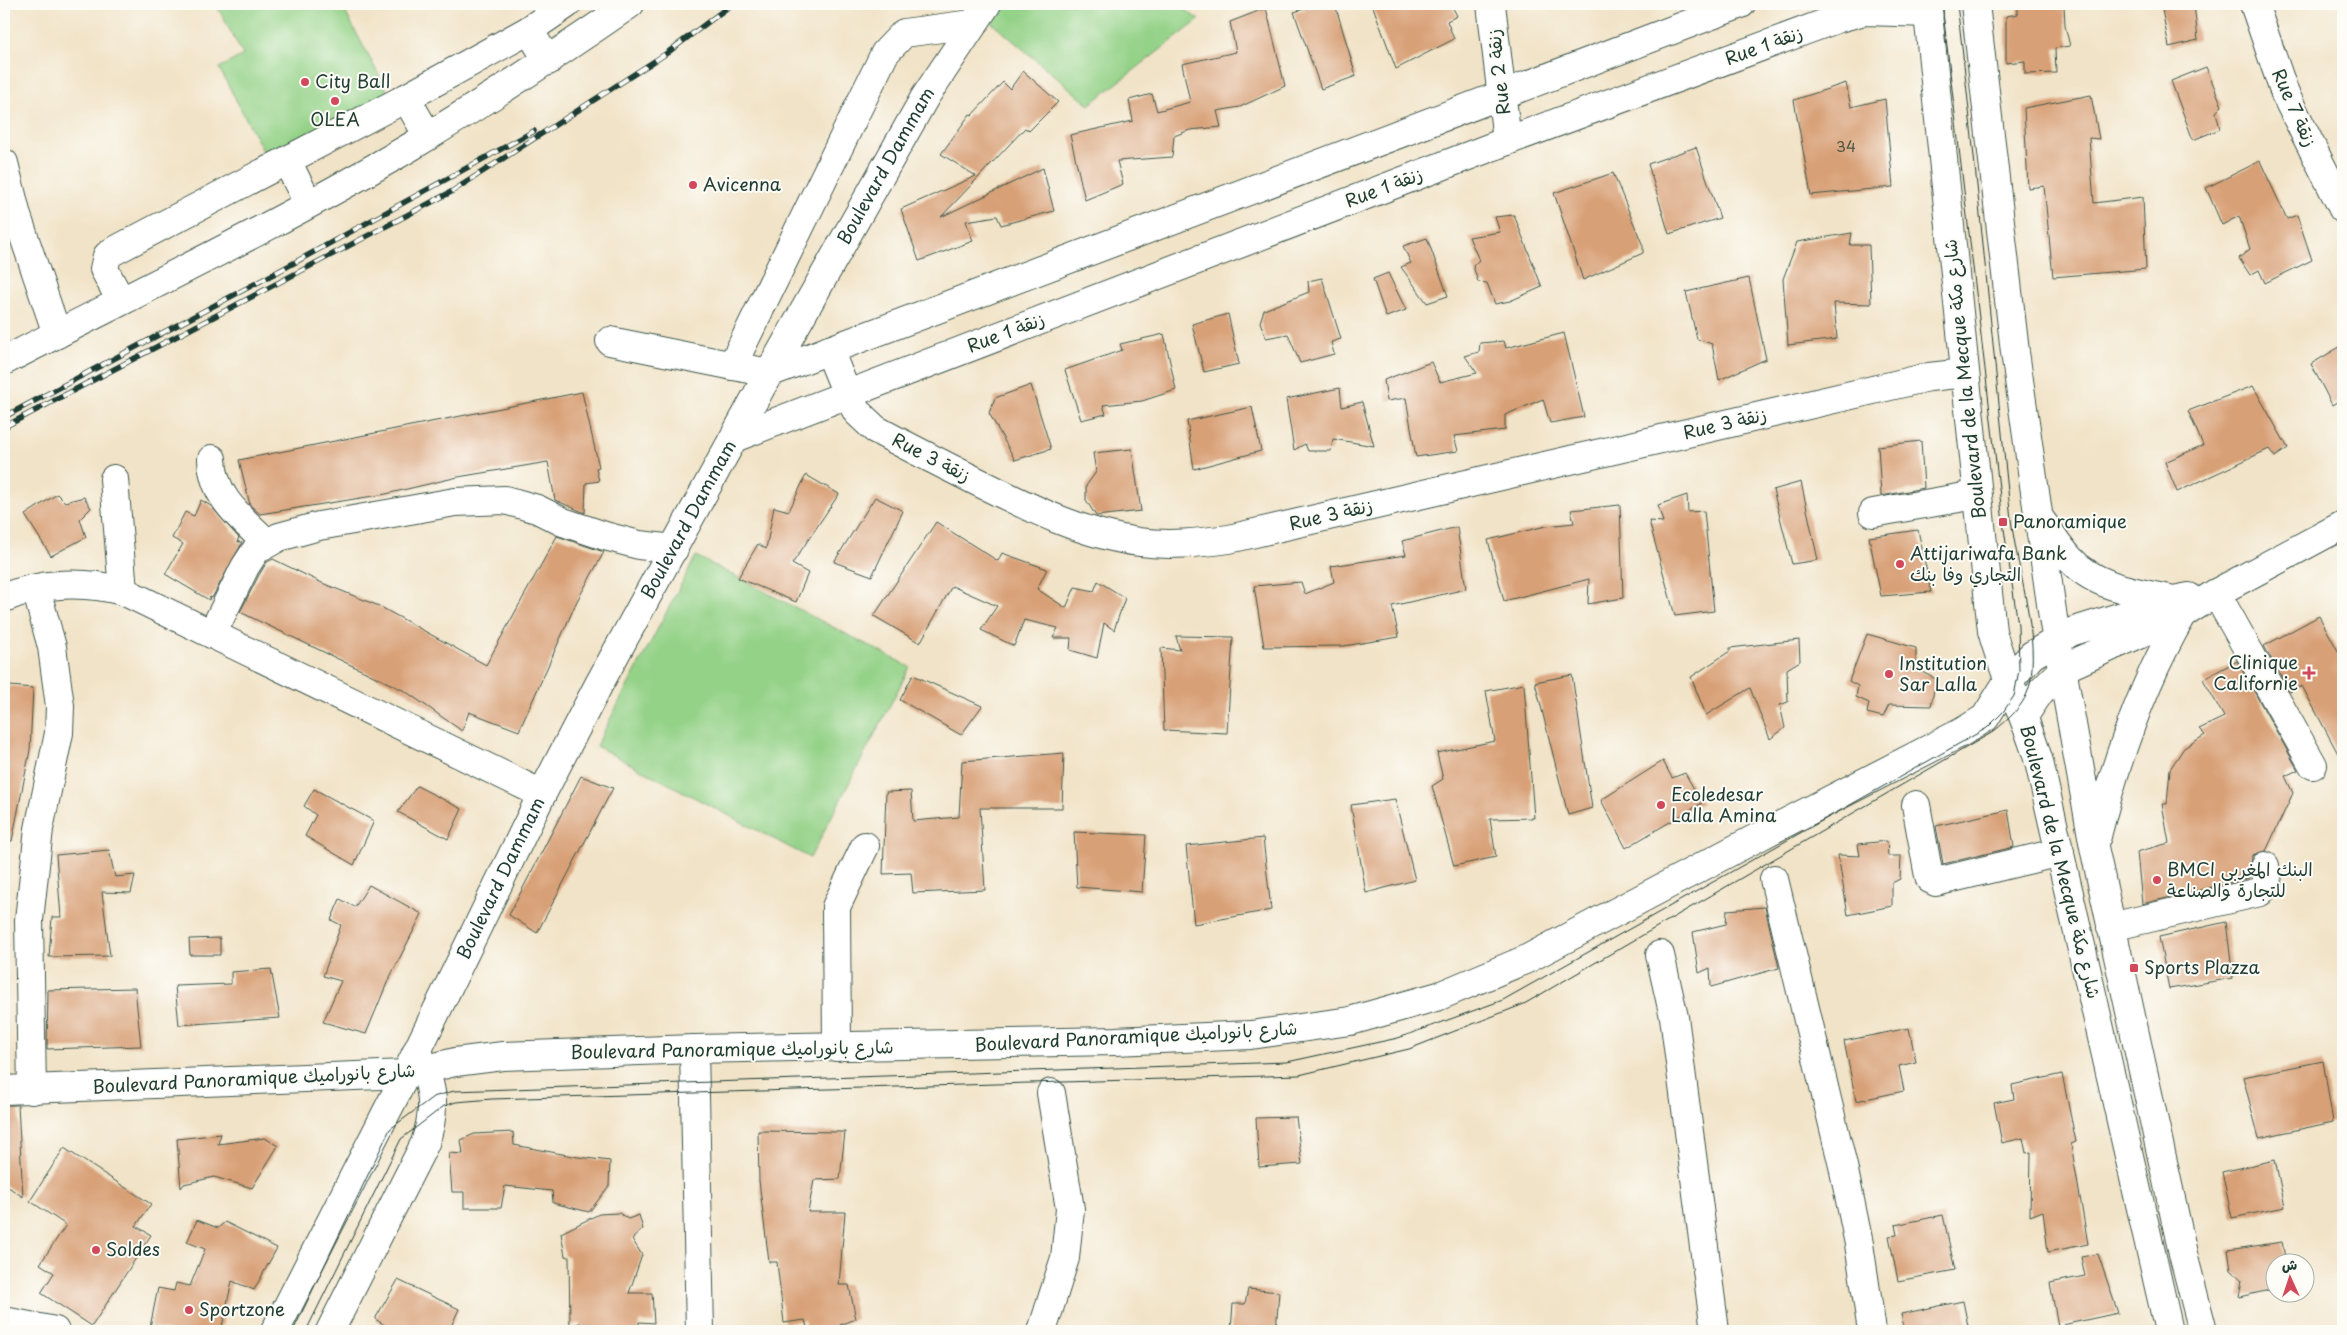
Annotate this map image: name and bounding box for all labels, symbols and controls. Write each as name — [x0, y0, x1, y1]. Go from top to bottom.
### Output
street label: Rue 1 زنقة — [1721, 18, 1806, 71]
street label: Rue 2 زنقة — [1479, 28, 1516, 117]
street label: Rue 7 زنقة — [2266, 64, 2325, 151]
place label: City Ball — [315, 67, 390, 94]
marker: City Ball — [299, 76, 311, 88]
street label: Boulevard Dammam — [829, 81, 940, 249]
marker: OLEA — [329, 95, 341, 107]
place label: OLEA — [310, 105, 360, 132]
house number: 34 — [1836, 134, 1856, 157]
street label: Rue 1 زنقة — [1341, 159, 1426, 214]
place label: Avicenna — [703, 170, 782, 197]
marker: Avicenna — [687, 179, 699, 191]
street label: Boulevard de la Mecque شارع مكة — [1935, 238, 1992, 520]
street label: Rue 1 زنقة — [963, 304, 1048, 359]
street label: Rue 3 زنقة — [1680, 400, 1769, 445]
street label: Rue 3 زنقة — [888, 425, 976, 488]
street label: Boulevard Dammam — [633, 435, 742, 603]
street label: Rue 3 زنقة — [1286, 491, 1375, 536]
place label: Panoramique — [2013, 507, 2127, 534]
marker: Panoramique — [1997, 516, 2009, 528]
place label: Attijariwafa Bank التجاري وفا بنك — [1910, 539, 2067, 588]
marker: Attijariwafa Bank التجاري وفا بنك — [1894, 558, 1906, 570]
place label: Clinique Californie — [2213, 648, 2298, 696]
place label: Institution Sar Lalla — [1899, 649, 1987, 697]
marker: Clinique Californie — [2302, 666, 2316, 680]
marker: Institution Sar Lalla — [1883, 668, 1895, 680]
street label: Boulevard de la Mecque شارع مكة — [2014, 722, 2109, 1001]
place label: Ecoledesar Lalla Amina — [1671, 780, 1777, 828]
street label: Boulevard Dammam — [449, 792, 551, 963]
marker: Ecoledesar Lalla Amina — [1655, 799, 1667, 811]
place label: BMCI البنك المغربي للتجارة والصناعة — [2167, 855, 2313, 903]
marker: BMCI البنك المغربي للتجارة والصناعة — [2151, 874, 2163, 886]
place label: Sports Plazza — [2144, 953, 2260, 980]
marker: Sports Plazza — [2128, 962, 2140, 974]
street label: Boulevard Panoramique شارع بانوراميك — [974, 1014, 1298, 1057]
street label: Boulevard Panoramique شارع بانوراميك — [570, 1032, 894, 1065]
street label: Boulevard Panoramique شارع بانوراميك — [92, 1056, 416, 1099]
place label: Soldes — [106, 1235, 160, 1262]
marker: Soldes — [90, 1244, 102, 1256]
north arrow — [2264, 1252, 2314, 1302]
text: ش — [2281, 1254, 2298, 1275]
place label: Sportzone — [199, 1295, 285, 1322]
marker: Sportzone — [183, 1304, 195, 1316]

